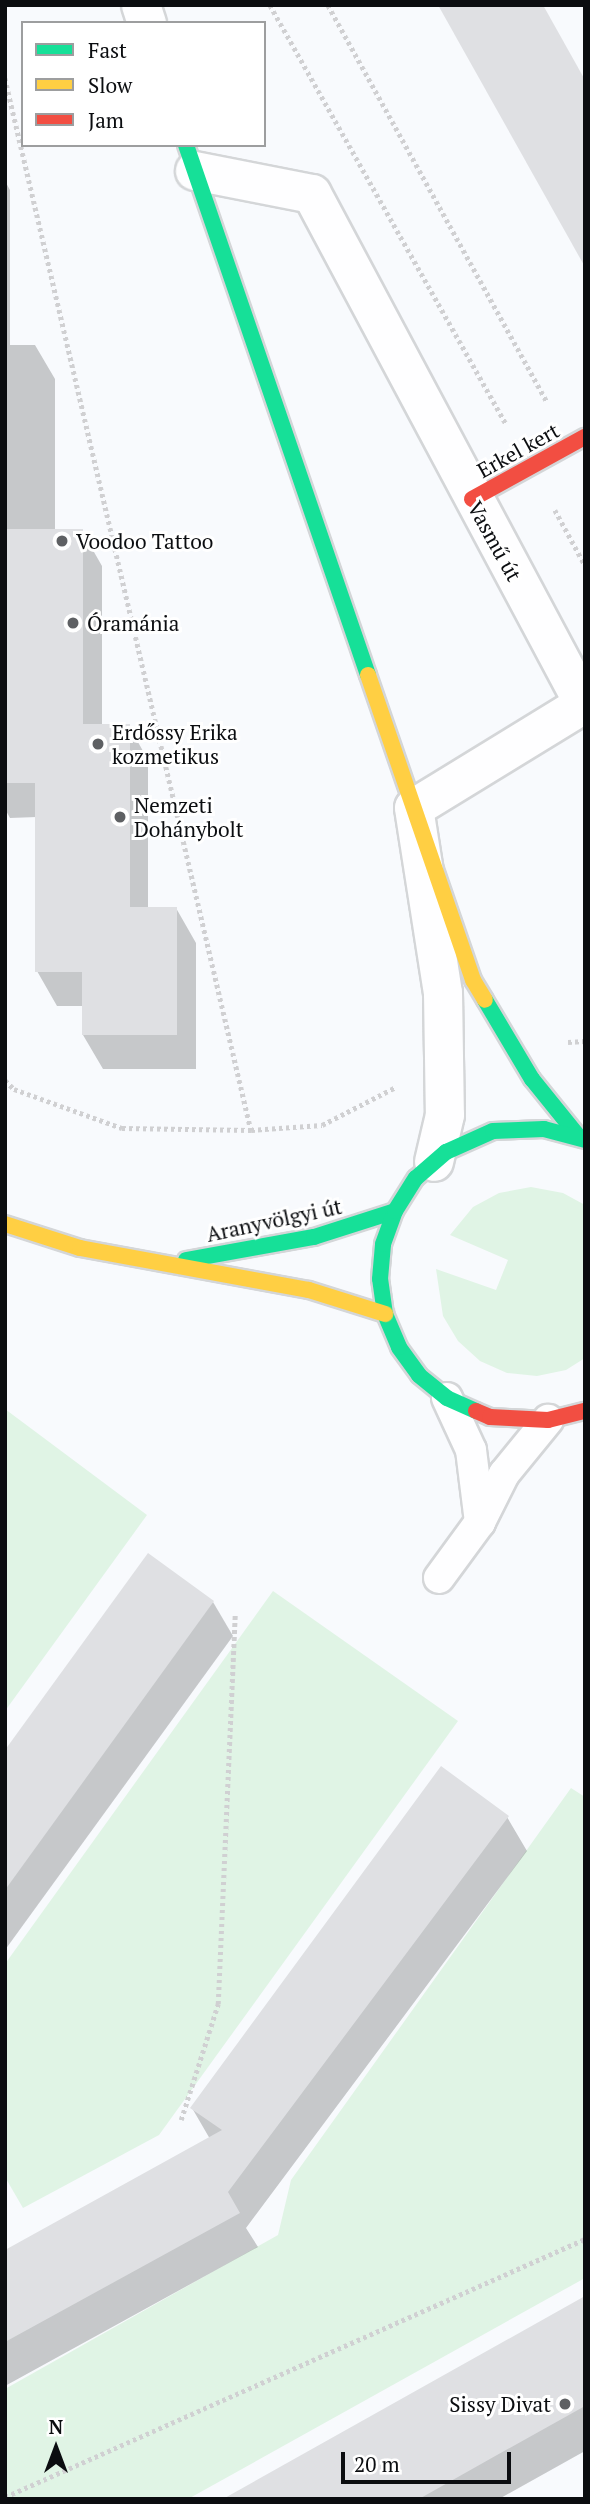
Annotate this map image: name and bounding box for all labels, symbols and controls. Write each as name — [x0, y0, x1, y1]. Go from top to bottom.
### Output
legend — [21, 21, 266, 147]
text: Fast — [88, 36, 127, 64]
text: Slow — [88, 71, 132, 99]
text: Jam — [88, 106, 124, 134]
street label: Erkel kert — [473, 417, 563, 483]
street label: Vasmű út — [463, 497, 527, 585]
place label: Voodoo Tattoo — [76, 528, 213, 554]
marker: Voodoo Tattoo — [54, 533, 70, 549]
place label: Óramánia — [87, 610, 179, 636]
marker: Óramánia — [65, 615, 81, 631]
place label: Erdőssy Erika kozmetikus — [112, 719, 237, 769]
marker: Erdőssy Erika kozmetikus — [90, 736, 106, 752]
place label: Nemzeti Dohánybolt — [134, 792, 244, 842]
marker: Nemzeti Dohánybolt — [112, 809, 128, 825]
street label: Aranyvölgyi út — [204, 1193, 344, 1247]
place label: Sissy Divat — [449, 2391, 551, 2417]
marker: Sissy Divat — [557, 2396, 573, 2412]
north arrow — [21, 2413, 91, 2483]
text: N — [49, 2414, 63, 2439]
scale bar — [345, 2438, 515, 2482]
text: 20 m — [354, 2450, 400, 2478]

